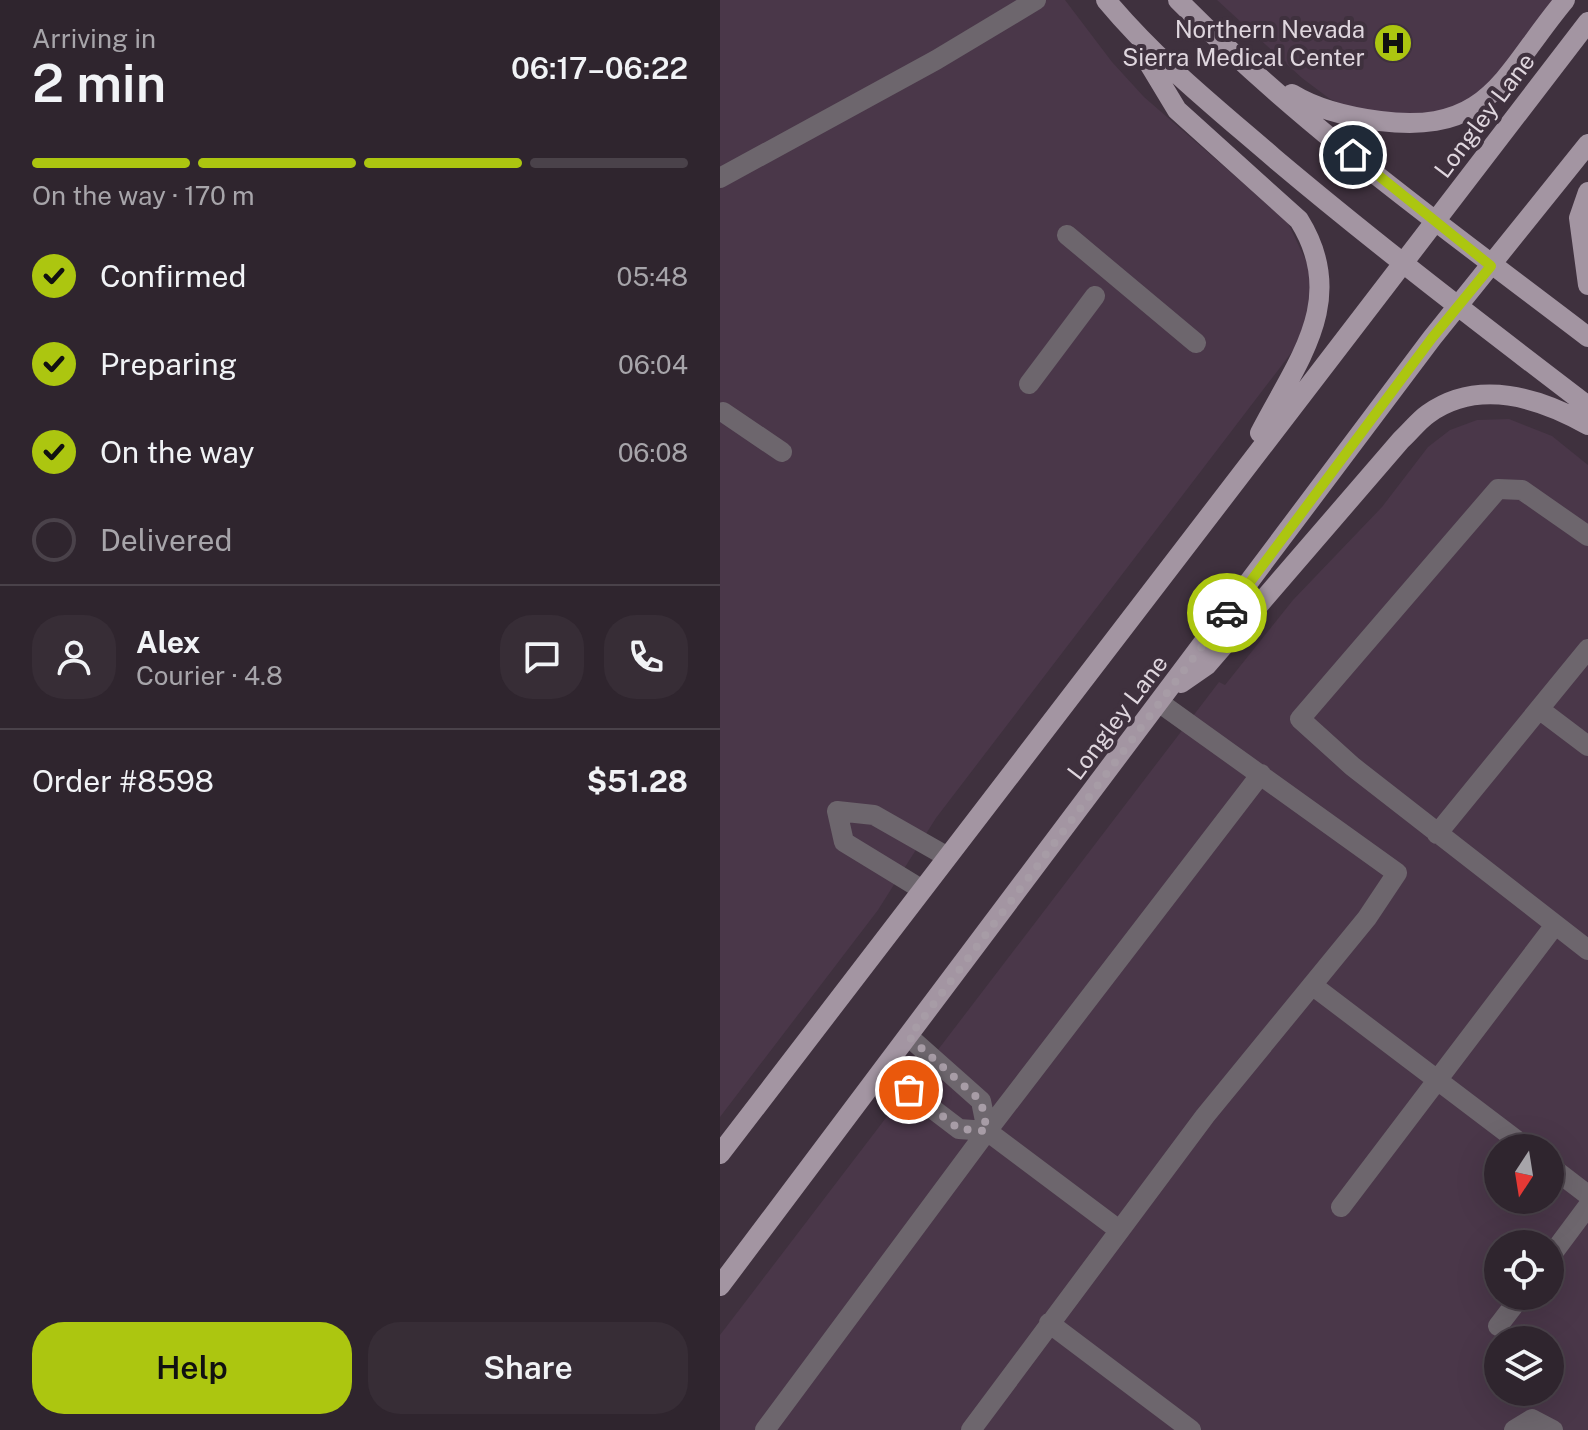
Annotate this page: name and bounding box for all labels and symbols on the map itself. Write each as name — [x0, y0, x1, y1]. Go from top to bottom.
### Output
place label: Northern Nevada Sierra Medical Center — [1122, 15, 1365, 71]
hospital icon: Northern Nevada Sierra Medical Center — [1372, 22, 1414, 64]
street label: Longley Lane — [1428, 47, 1540, 183]
pin — [1319, 121, 1387, 189]
courier — [1187, 573, 1267, 653]
street label: Longley Lane — [1061, 649, 1173, 785]
pin — [875, 1056, 943, 1124]
north arrow — [1484, 1134, 1564, 1214]

